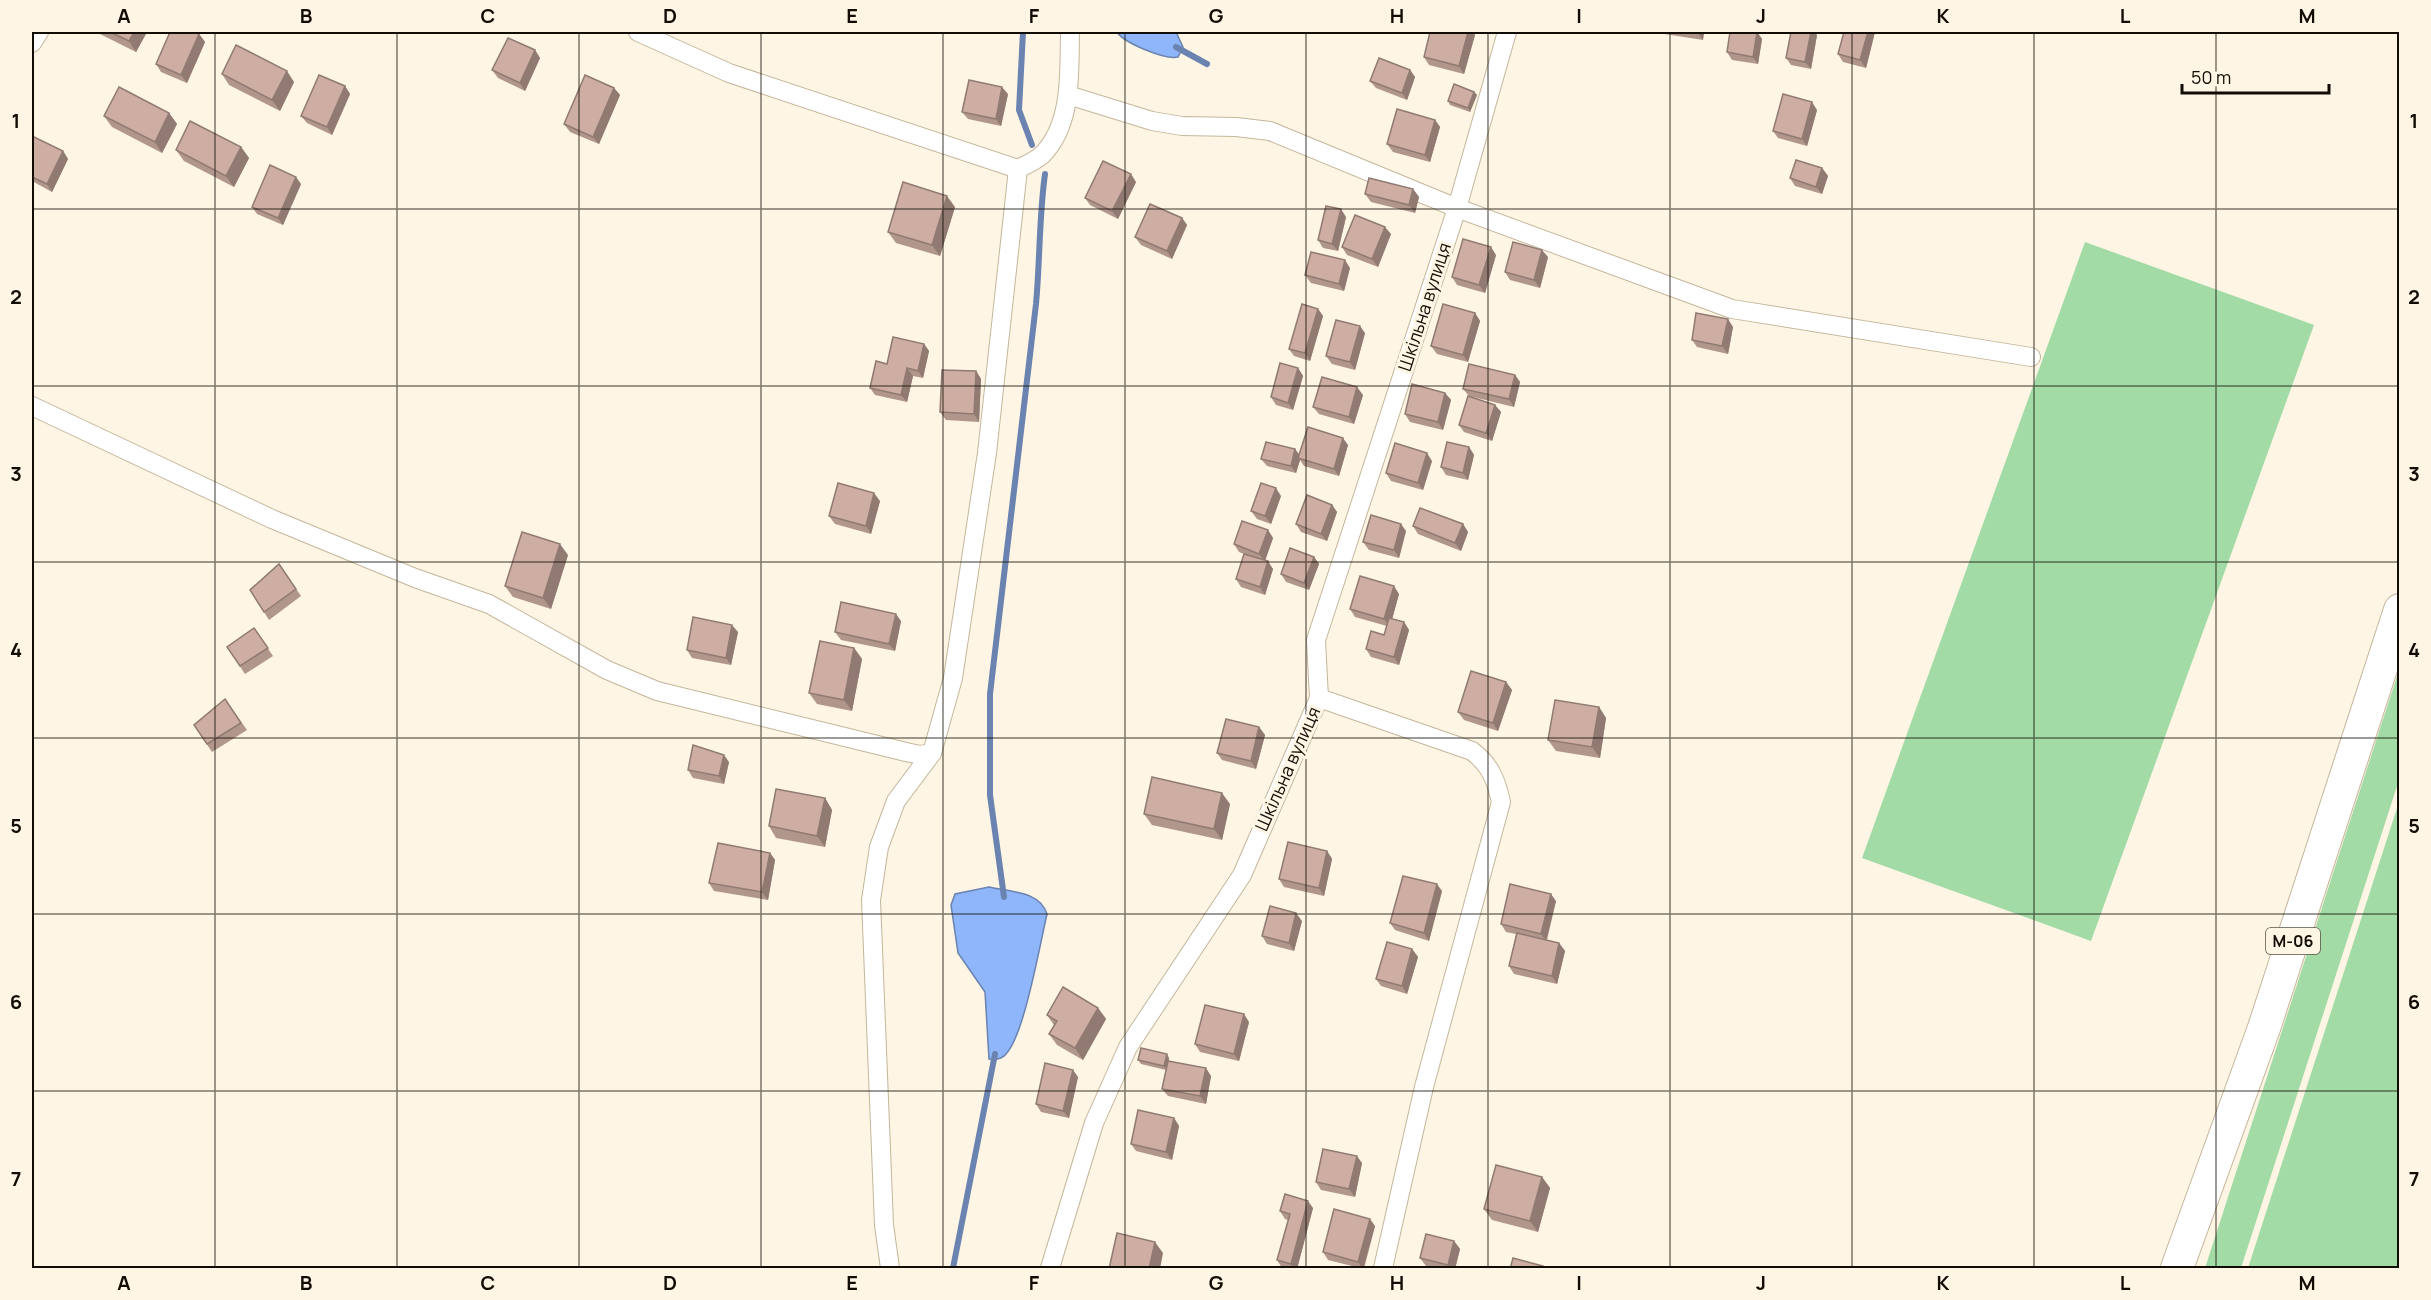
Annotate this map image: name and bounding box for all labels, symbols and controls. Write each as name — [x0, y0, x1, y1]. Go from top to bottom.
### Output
text: A — [117, 2, 131, 29]
text: B — [300, 2, 313, 29]
text: C — [481, 2, 495, 29]
text: D — [663, 2, 677, 29]
text: E — [846, 2, 858, 29]
text: F — [1029, 2, 1040, 29]
text: G — [1209, 2, 1224, 29]
text: H — [1390, 2, 1404, 29]
text: I — [1576, 2, 1582, 29]
text: J — [1756, 2, 1766, 29]
text: K — [1937, 2, 1950, 29]
text: L — [2120, 2, 2131, 29]
text: M — [2298, 2, 2316, 29]
scale bar — [2182, 57, 2329, 95]
text: 50 m — [2191, 65, 2231, 89]
text: 1 — [12, 107, 20, 134]
text: 1 — [2410, 107, 2418, 134]
street label: Шкільна вулиця — [1392, 239, 1456, 374]
text: 2 — [10, 283, 22, 310]
text: 2 — [2408, 283, 2420, 310]
text: 3 — [10, 460, 22, 487]
text: 3 — [2408, 460, 2420, 487]
text: 4 — [10, 636, 22, 663]
text: 4 — [2408, 636, 2420, 663]
street label: Шкільна вулиця — [1249, 703, 1325, 835]
text: 5 — [10, 812, 22, 839]
text: 5 — [2408, 812, 2420, 839]
road number: М-06 — [2266, 928, 2320, 954]
text: 6 — [10, 988, 22, 1015]
text: 6 — [2408, 988, 2420, 1015]
text: 7 — [11, 1165, 21, 1192]
text: 7 — [2409, 1165, 2419, 1192]
text: A — [117, 1269, 131, 1296]
text: B — [300, 1269, 313, 1296]
text: C — [481, 1269, 495, 1296]
text: D — [663, 1269, 677, 1296]
text: E — [846, 1269, 858, 1296]
text: F — [1029, 1269, 1040, 1296]
text: G — [1209, 1269, 1224, 1296]
text: H — [1390, 1269, 1404, 1296]
text: I — [1576, 1269, 1582, 1296]
text: J — [1756, 1269, 1766, 1296]
text: K — [1937, 1269, 1950, 1296]
text: L — [2120, 1269, 2131, 1296]
text: M — [2298, 1269, 2316, 1296]

